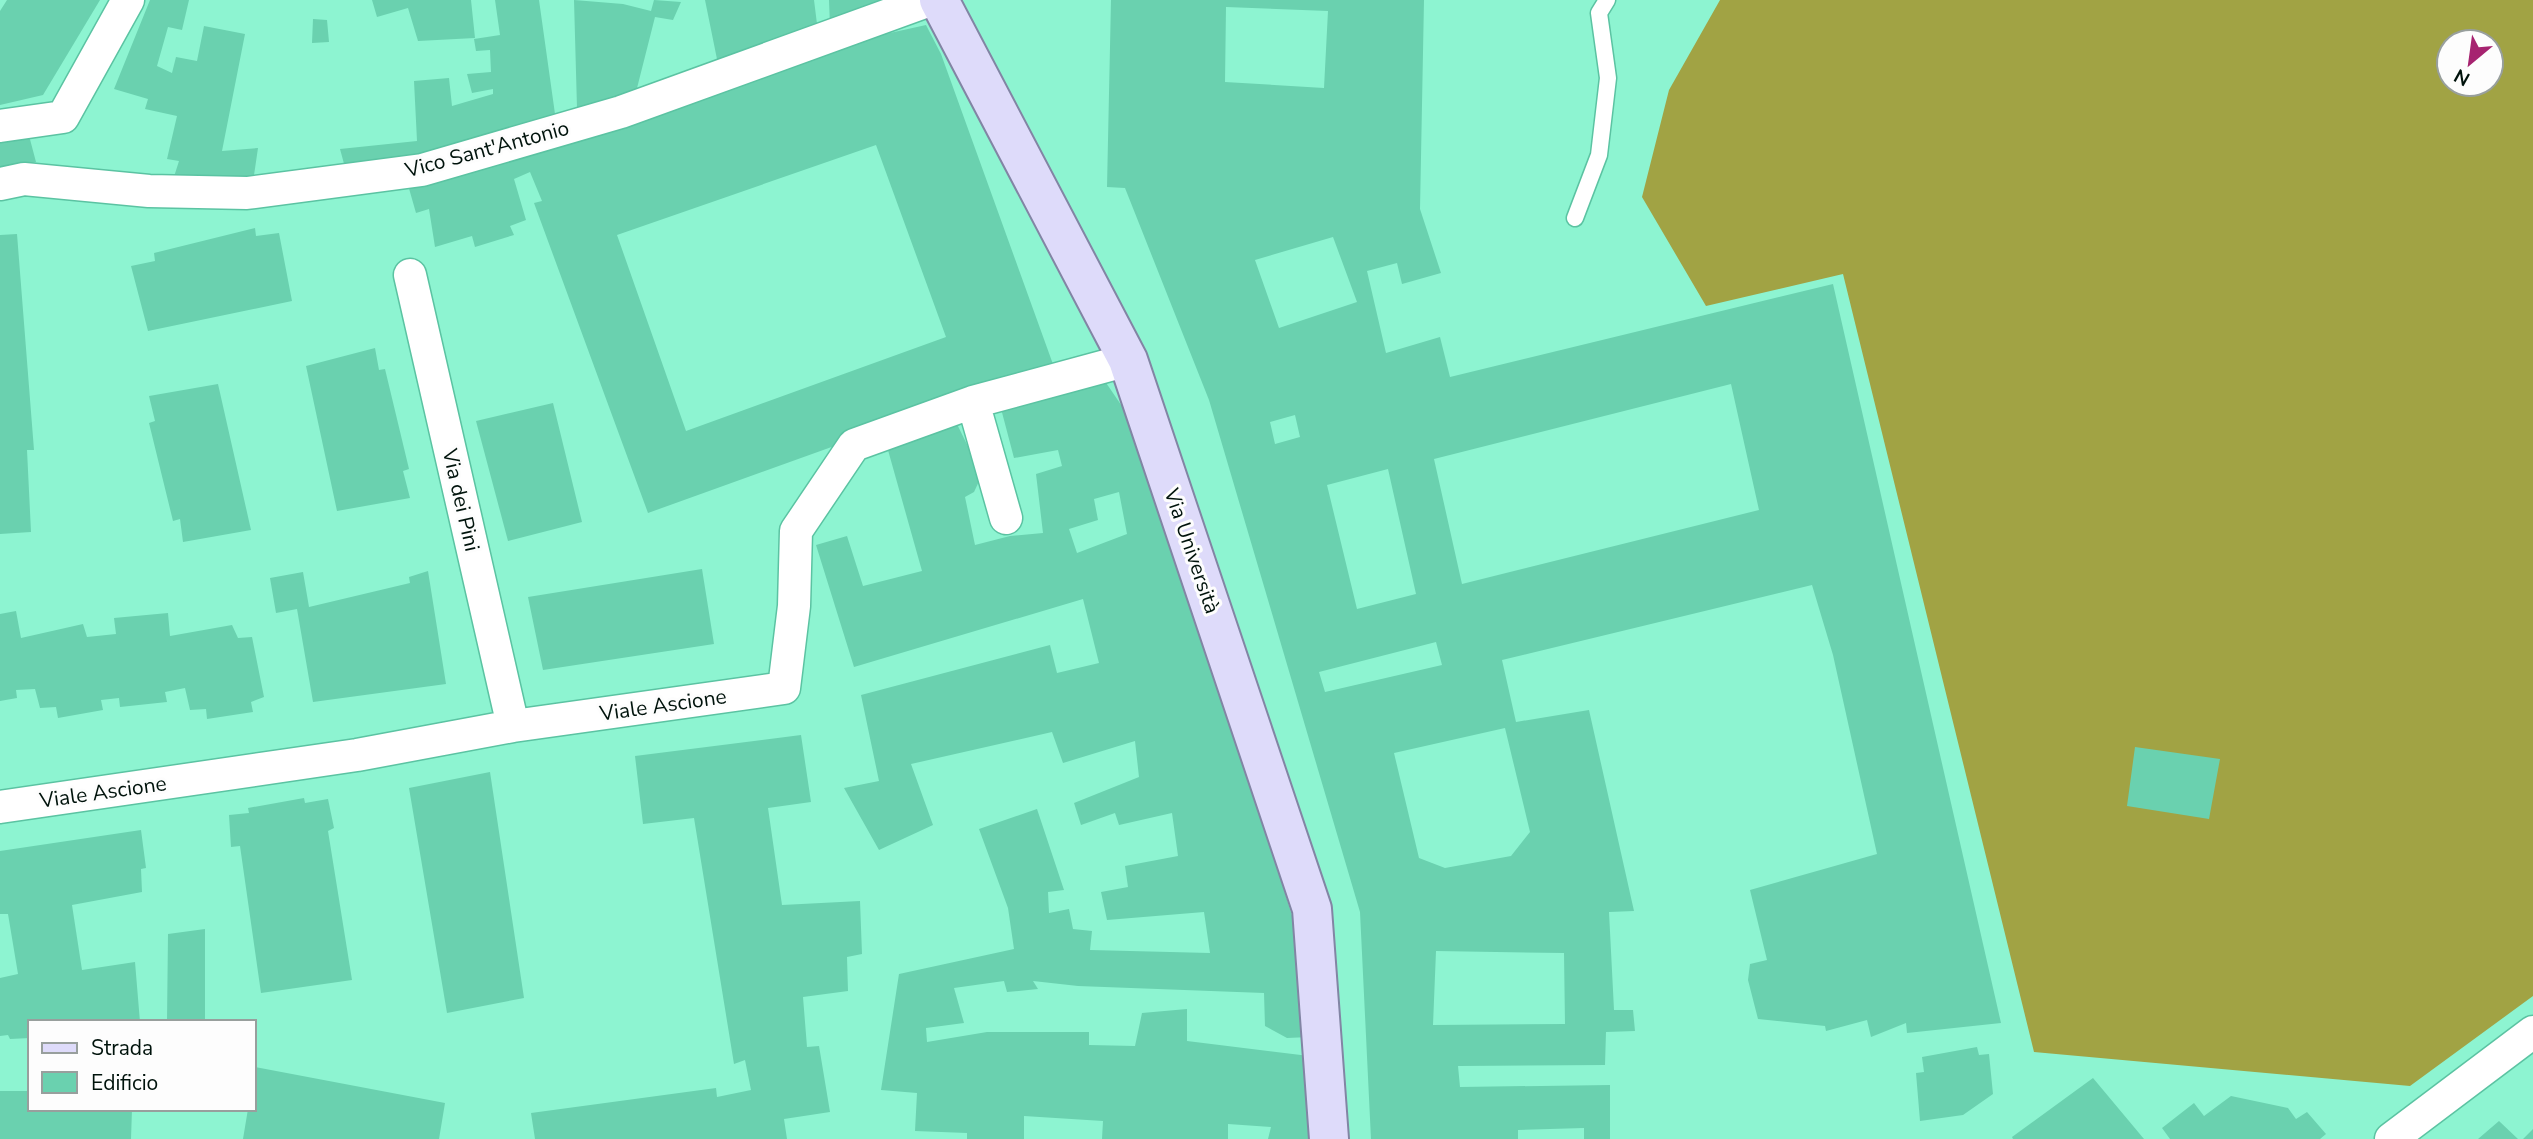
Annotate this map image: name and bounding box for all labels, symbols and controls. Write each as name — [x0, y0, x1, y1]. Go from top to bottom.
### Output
north arrow — [2435, 28, 2505, 98]
text: N — [2450, 62, 2475, 92]
street label: Vico Sant'Antonio — [401, 114, 572, 185]
street label: Via dei Pini — [435, 445, 486, 554]
street label: Via Università — [1157, 484, 1227, 617]
street label: Viale Ascione — [597, 682, 728, 728]
street label: Viale Ascione — [37, 769, 168, 815]
legend — [28, 1020, 256, 1111]
text: Strada — [91, 1034, 153, 1062]
text: Edificio — [91, 1069, 158, 1097]

